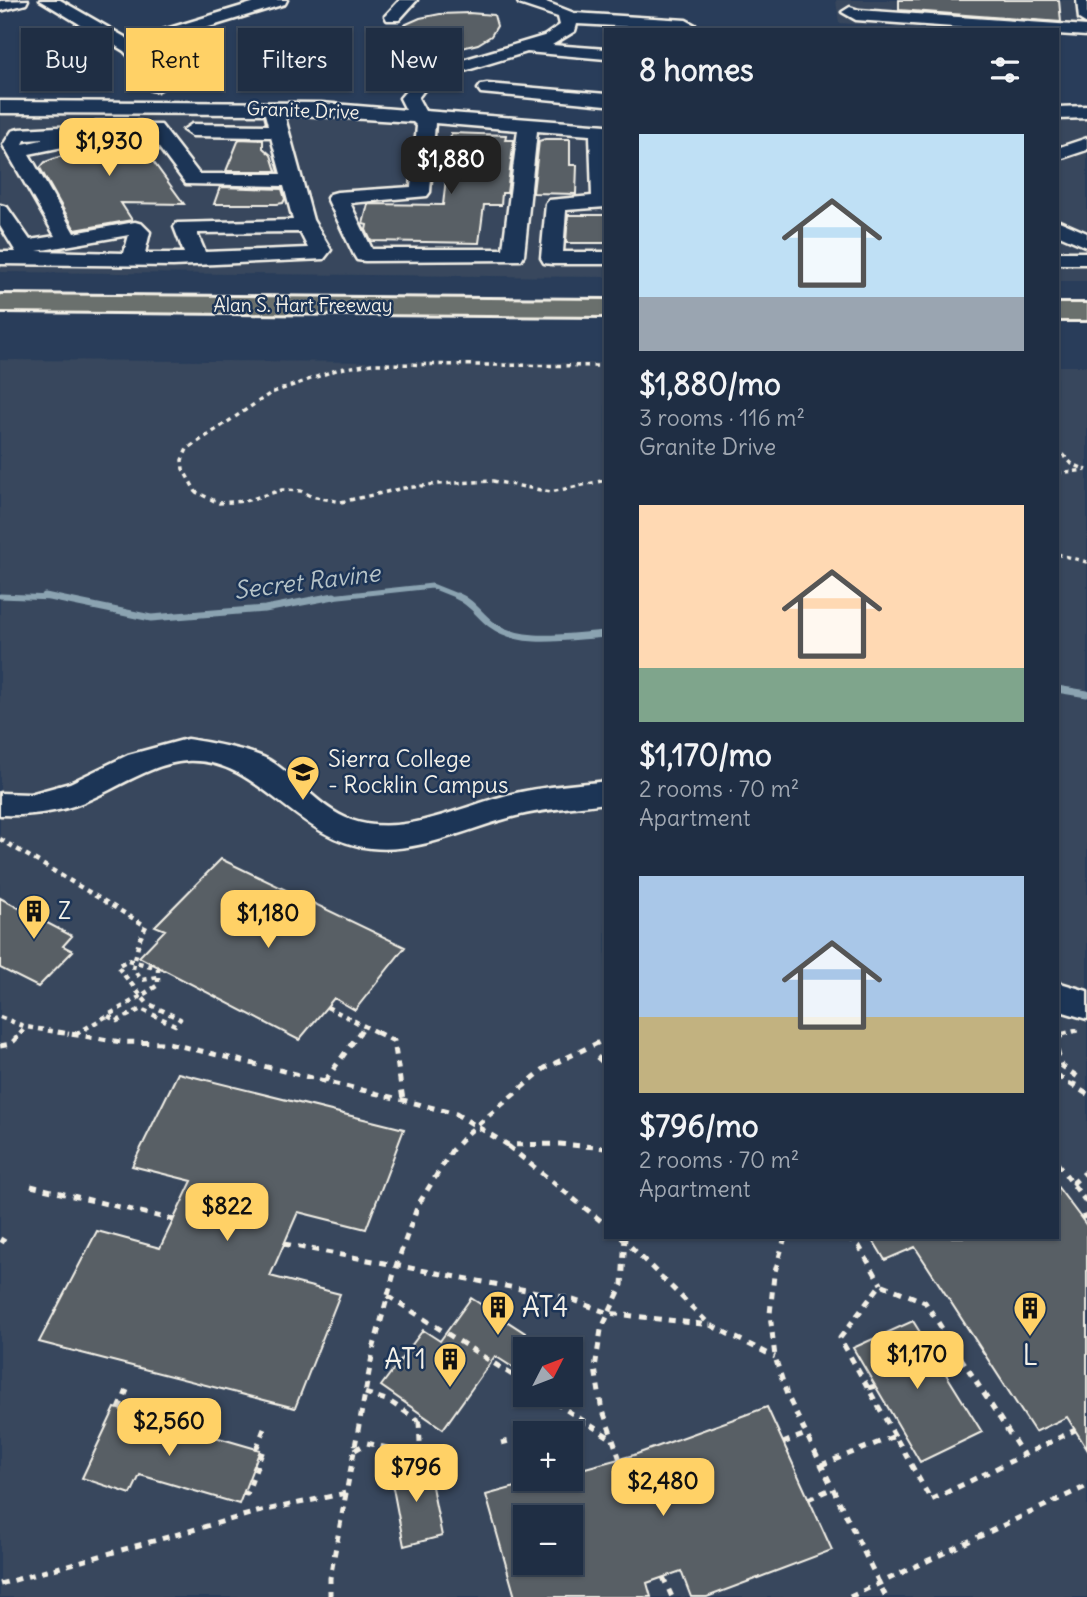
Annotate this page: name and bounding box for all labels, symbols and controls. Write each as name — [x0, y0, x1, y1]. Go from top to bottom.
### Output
chip: Buy — [21, 28, 112, 91]
chip: Rent — [126, 28, 224, 91]
chip: Filters — [238, 28, 352, 91]
chip: New — [366, 28, 462, 91]
text: 8 homes — [639, 51, 754, 89]
icon: filters — [986, 51, 1024, 89]
street label: Granite Drive — [246, 96, 360, 124]
pin: $1,930 — [52, 118, 166, 178]
text: $1,930 — [75, 126, 143, 155]
pin: $1,880 — [394, 136, 508, 196]
text: $1,880 — [417, 144, 485, 173]
icon: home — [769, 180, 895, 306]
street label: Alan S. Hart Freeway — [213, 293, 393, 317]
text: $1,880/mo — [639, 365, 781, 403]
text: 3 rooms · 116 m² — [639, 403, 805, 432]
text: Granite Drive — [639, 432, 776, 461]
icon: home — [769, 551, 895, 677]
water label: Secret Ravine — [232, 557, 384, 605]
text: $1,170/mo — [639, 736, 772, 774]
place label: Sierra College - Rocklin Campus — [328, 744, 508, 799]
school or university icon: Sierra College - Rocklin Campus — [284, 753, 322, 802]
text: 2 rooms · 70 m² — [639, 774, 799, 803]
text: Apartment — [639, 803, 751, 832]
pin: $1,180 — [211, 890, 325, 950]
building icon: Z — [15, 892, 53, 941]
place label: Z — [58, 896, 71, 925]
text: $1,180 — [237, 898, 299, 927]
icon: home — [769, 922, 895, 1048]
text: $796/mo — [639, 1107, 759, 1145]
text: 2 rooms · 70 m² — [639, 1145, 799, 1174]
text: Apartment — [639, 1174, 751, 1203]
pin: $822 — [186, 1184, 268, 1243]
text: $822 — [201, 1191, 253, 1220]
building icon: AT4 — [479, 1288, 517, 1337]
place label: AT4 — [522, 1289, 568, 1325]
building icon: L — [1011, 1289, 1049, 1338]
pin: $1,170 — [860, 1332, 974, 1391]
north arrow — [513, 1337, 583, 1407]
map controls — [513, 1337, 583, 1575]
place label: L — [1022, 1337, 1038, 1373]
text: $1,170 — [887, 1339, 947, 1368]
building icon: AT1 — [431, 1340, 469, 1389]
place label: AT1 — [384, 1341, 426, 1377]
pin: $2,560 — [112, 1398, 226, 1458]
text: $2,560 — [133, 1406, 205, 1435]
button: + — [513, 1421, 583, 1491]
pin: $796 — [375, 1444, 457, 1504]
text: $796 — [391, 1452, 441, 1481]
pin: $2,480 — [606, 1458, 720, 1518]
text: $2,480 — [627, 1466, 699, 1495]
button: − — [513, 1505, 583, 1575]

